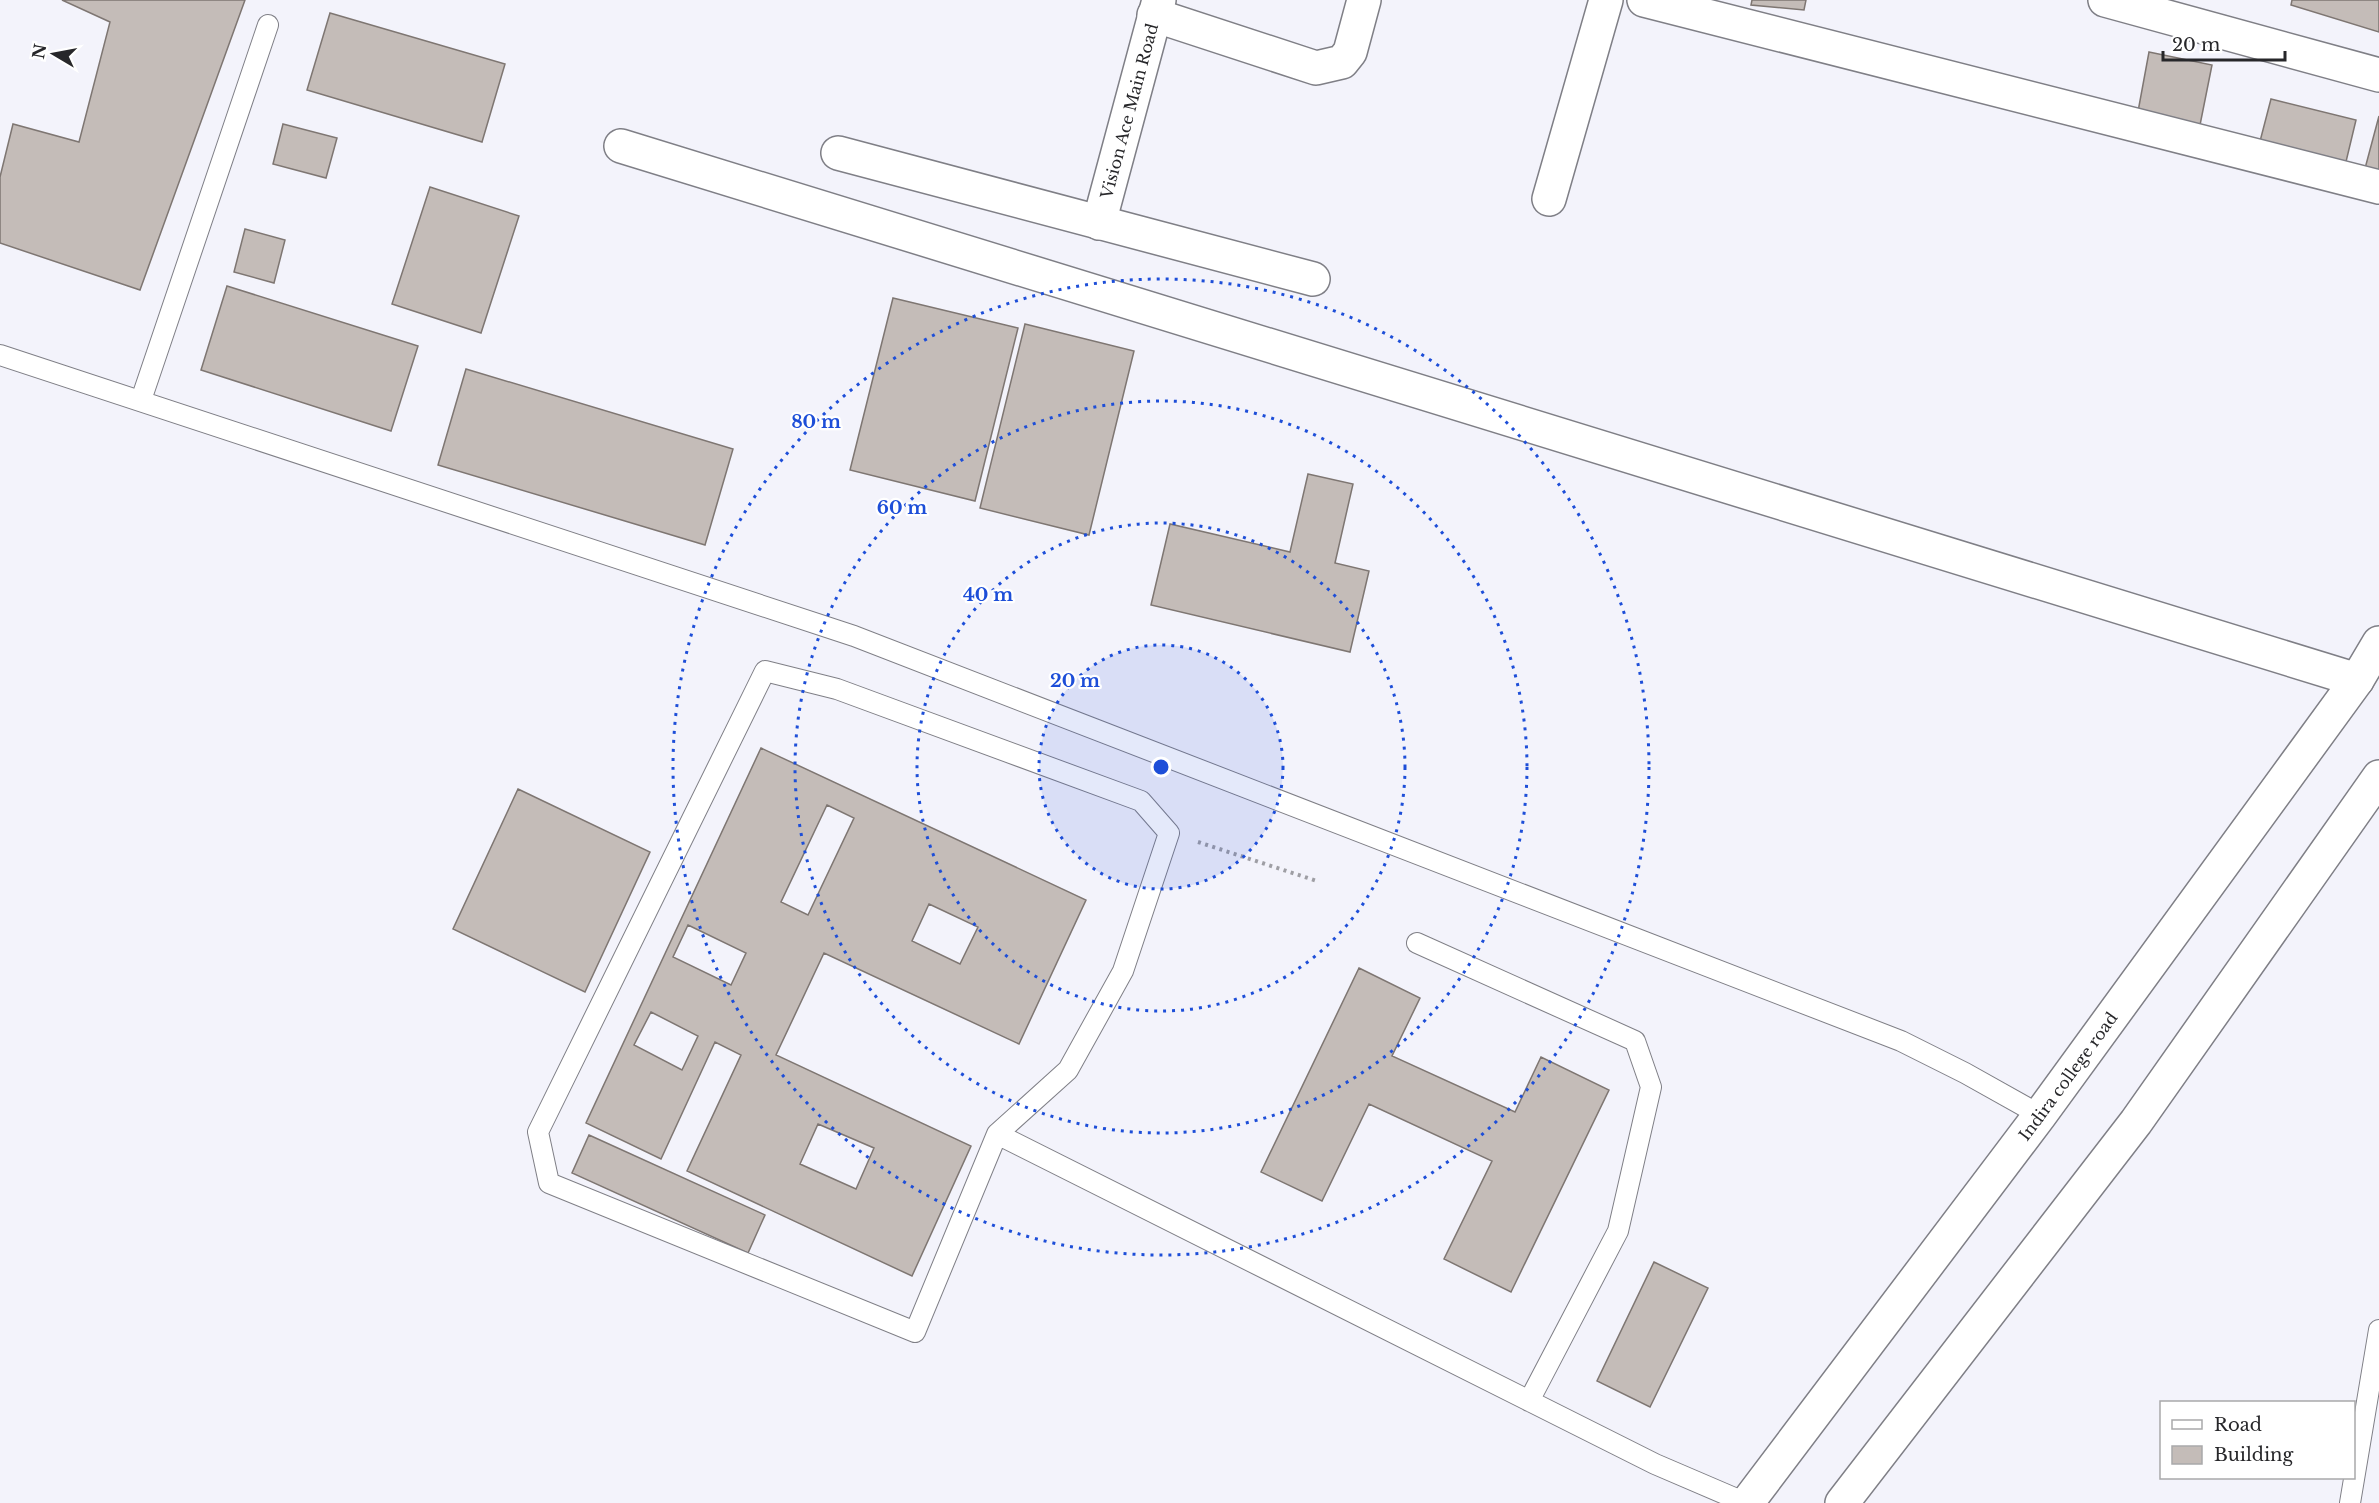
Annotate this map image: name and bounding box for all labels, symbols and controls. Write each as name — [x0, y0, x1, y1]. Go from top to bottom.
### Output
street label: Vision Ace Main Road — [1096, 21, 1162, 202]
north arrow — [24, 24, 84, 84]
scale bar — [2163, 24, 2284, 62]
text: 20 m — [2172, 34, 2220, 56]
text: N — [28, 42, 50, 61]
text: 80 m — [791, 411, 841, 433]
text: 60 m — [877, 497, 927, 519]
text: 40 m — [963, 584, 1013, 606]
text: 20 m — [1050, 670, 1100, 692]
centre of rings — [1151, 757, 1171, 777]
street label: Indira college road — [2014, 1008, 2122, 1144]
legend — [2160, 1401, 2355, 1479]
text: Road — [2214, 1414, 2262, 1436]
text: Building — [2214, 1444, 2293, 1466]

